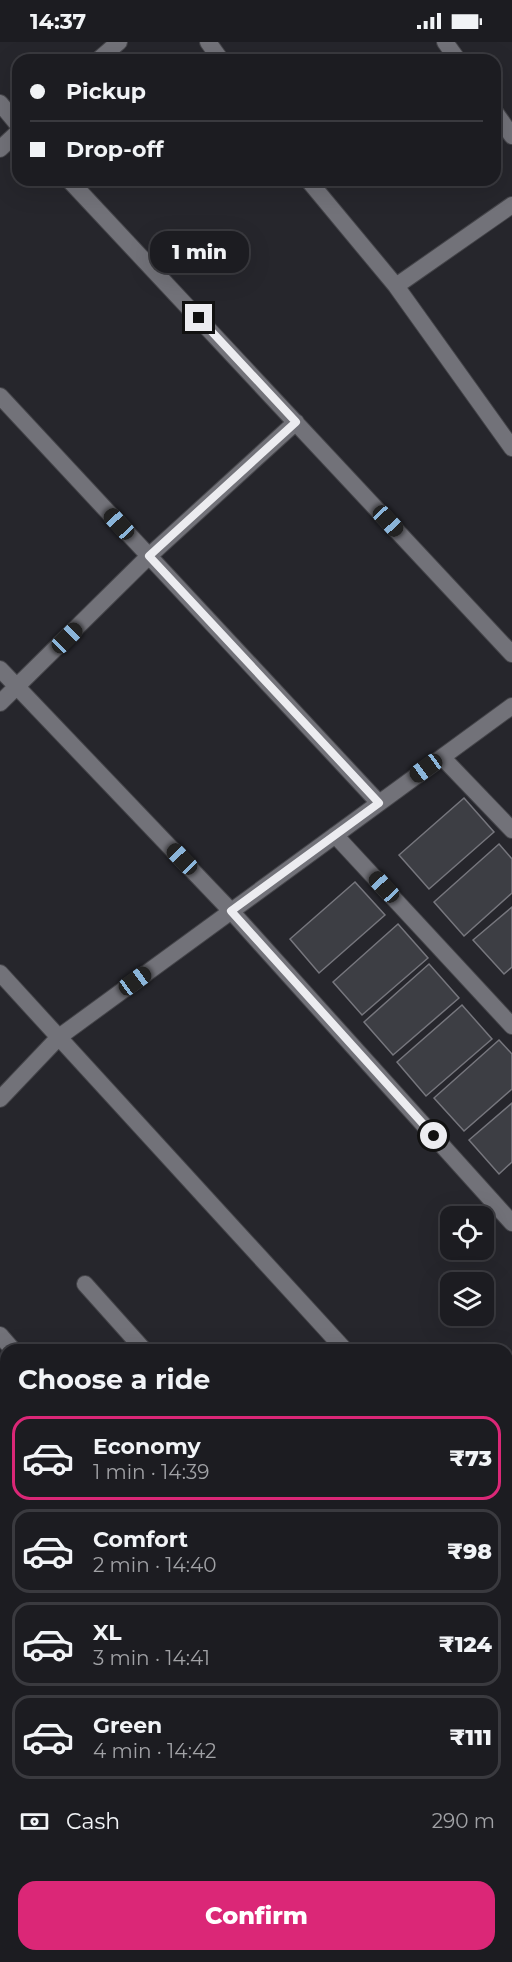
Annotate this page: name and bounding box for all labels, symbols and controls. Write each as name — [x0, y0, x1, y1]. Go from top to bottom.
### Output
text: 14:37 — [30, 8, 86, 35]
text: Pickup — [66, 78, 146, 105]
text: Drop-off — [66, 136, 164, 163]
callout: 1 min — [150, 231, 248, 273]
text: 1 min — [172, 240, 227, 264]
route end — [185, 304, 212, 331]
car — [369, 502, 407, 540]
car — [100, 505, 138, 543]
car — [48, 619, 86, 657]
car — [406, 750, 446, 786]
car — [163, 840, 201, 878]
car — [365, 868, 403, 906]
car — [115, 963, 155, 999]
route start — [420, 1122, 447, 1149]
map controls — [440, 1206, 494, 1326]
button: locate — [440, 1206, 494, 1260]
button: layers — [440, 1272, 494, 1326]
text: Choose a ride — [18, 1363, 210, 1396]
icon: car — [21, 1431, 75, 1485]
text: Economy — [93, 1433, 201, 1460]
text: ₹73 — [449, 1445, 492, 1472]
text: 1 min · 14:39 — [93, 1460, 209, 1484]
icon: car — [21, 1524, 75, 1578]
text: Comfort — [93, 1526, 188, 1553]
text: ₹98 — [447, 1538, 492, 1565]
text: 2 min · 14:40 — [93, 1553, 217, 1577]
icon: car — [21, 1617, 75, 1671]
text: XL — [93, 1619, 122, 1646]
text: ₹124 — [439, 1631, 492, 1658]
text: 3 min · 14:41 — [93, 1646, 210, 1670]
icon: car — [21, 1710, 75, 1764]
text: Green — [93, 1712, 162, 1739]
text: ₹111 — [449, 1724, 492, 1751]
text: 4 min · 14:42 — [93, 1739, 216, 1763]
icon: cash — [18, 1805, 51, 1838]
text: Cash — [66, 1808, 120, 1835]
text: 290 m — [432, 1809, 495, 1833]
button: Confirm — [18, 1881, 495, 1950]

